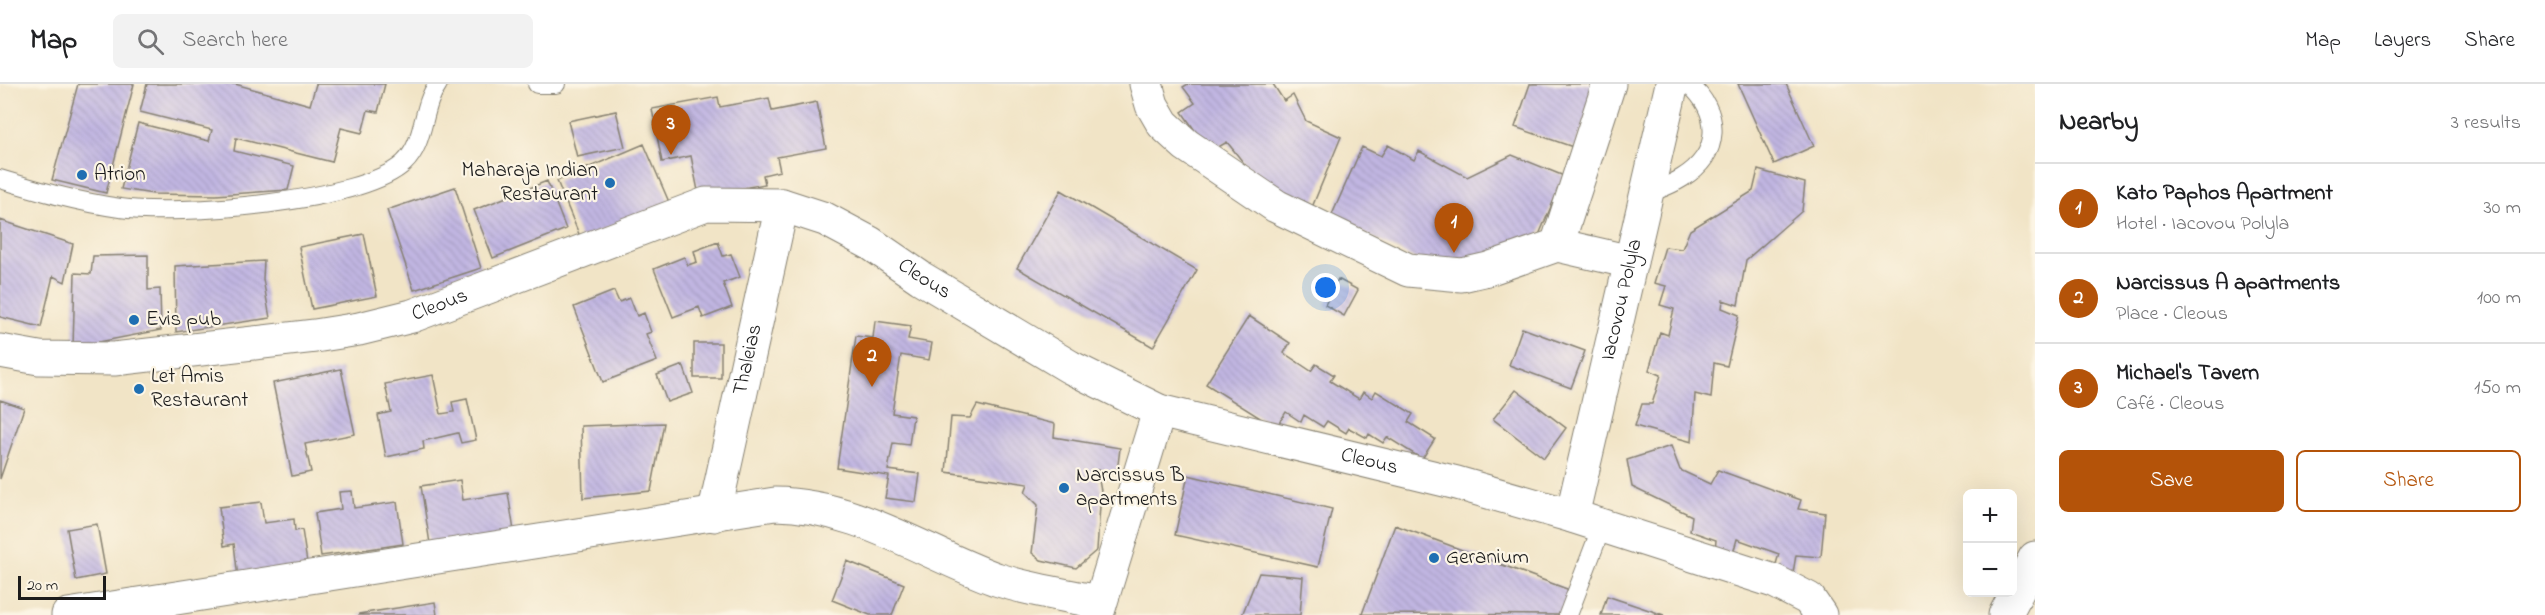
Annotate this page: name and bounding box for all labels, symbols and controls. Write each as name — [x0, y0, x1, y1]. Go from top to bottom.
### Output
search box — [113, 14, 533, 68]
text: Map — [30, 21, 77, 62]
icon: search — [134, 25, 167, 58]
text: Search here — [182, 25, 288, 57]
text: Map — [2305, 26, 2341, 56]
text: Layers — [2374, 26, 2431, 56]
text: Share — [2464, 26, 2515, 56]
text: Nearby — [2059, 104, 2138, 142]
pin: 3 — [652, 106, 690, 155]
text: 3 results — [2451, 109, 2521, 138]
place label: Maharaja Indian Restaurant — [461, 156, 598, 210]
place label: Atrion — [94, 160, 146, 190]
marker: Atrion — [75, 168, 89, 182]
marker: Maharaja Indian Restaurant — [603, 176, 617, 190]
text: Kato Paphos Apartment — [2116, 178, 2333, 210]
text: 1 — [2075, 194, 2082, 223]
text: 30 m — [2484, 194, 2521, 223]
pin: 1 — [1434, 204, 1474, 253]
text: Hotel · Iacovou Polyla — [2116, 210, 2289, 239]
street label: Iacovou Polyla — [1593, 236, 1651, 364]
street label: Cleous — [891, 251, 956, 307]
text: Narcissus A apartments — [2116, 268, 2340, 300]
your location — [1311, 273, 1340, 302]
street label: Cleous — [408, 281, 472, 330]
text: 2 — [2074, 284, 2083, 313]
text: 100 m — [2477, 284, 2521, 313]
text: Place · Cleous — [2116, 300, 2228, 329]
place label: Evis pub — [146, 305, 221, 335]
marker: Evis pub — [127, 313, 141, 327]
street label: Thaleias — [726, 321, 770, 398]
pin: 2 — [852, 338, 892, 387]
text: Michael's Tavern — [2116, 358, 2259, 390]
place label: Let Amis Restaurant — [151, 362, 248, 416]
text: 3 — [2074, 374, 2083, 403]
text: 150 m — [2474, 374, 2521, 403]
marker: Let Amis Restaurant — [132, 382, 146, 396]
text: Café · Cleous — [2116, 390, 2224, 419]
street label: Cleous — [1338, 440, 1401, 483]
button: Save — [2059, 450, 2284, 512]
button: Share — [2296, 450, 2521, 512]
place label: Narcissus B apartments — [1076, 461, 1185, 515]
marker: Narcissus B apartments — [1057, 481, 1071, 495]
map controls — [1963, 489, 2017, 597]
button: + — [1963, 489, 2017, 543]
place label: Geranium — [1446, 543, 1529, 573]
button: − — [1963, 543, 2017, 597]
marker: Geranium — [1427, 551, 1441, 565]
scale bar — [18, 573, 106, 600]
text: 20 m — [27, 574, 58, 598]

